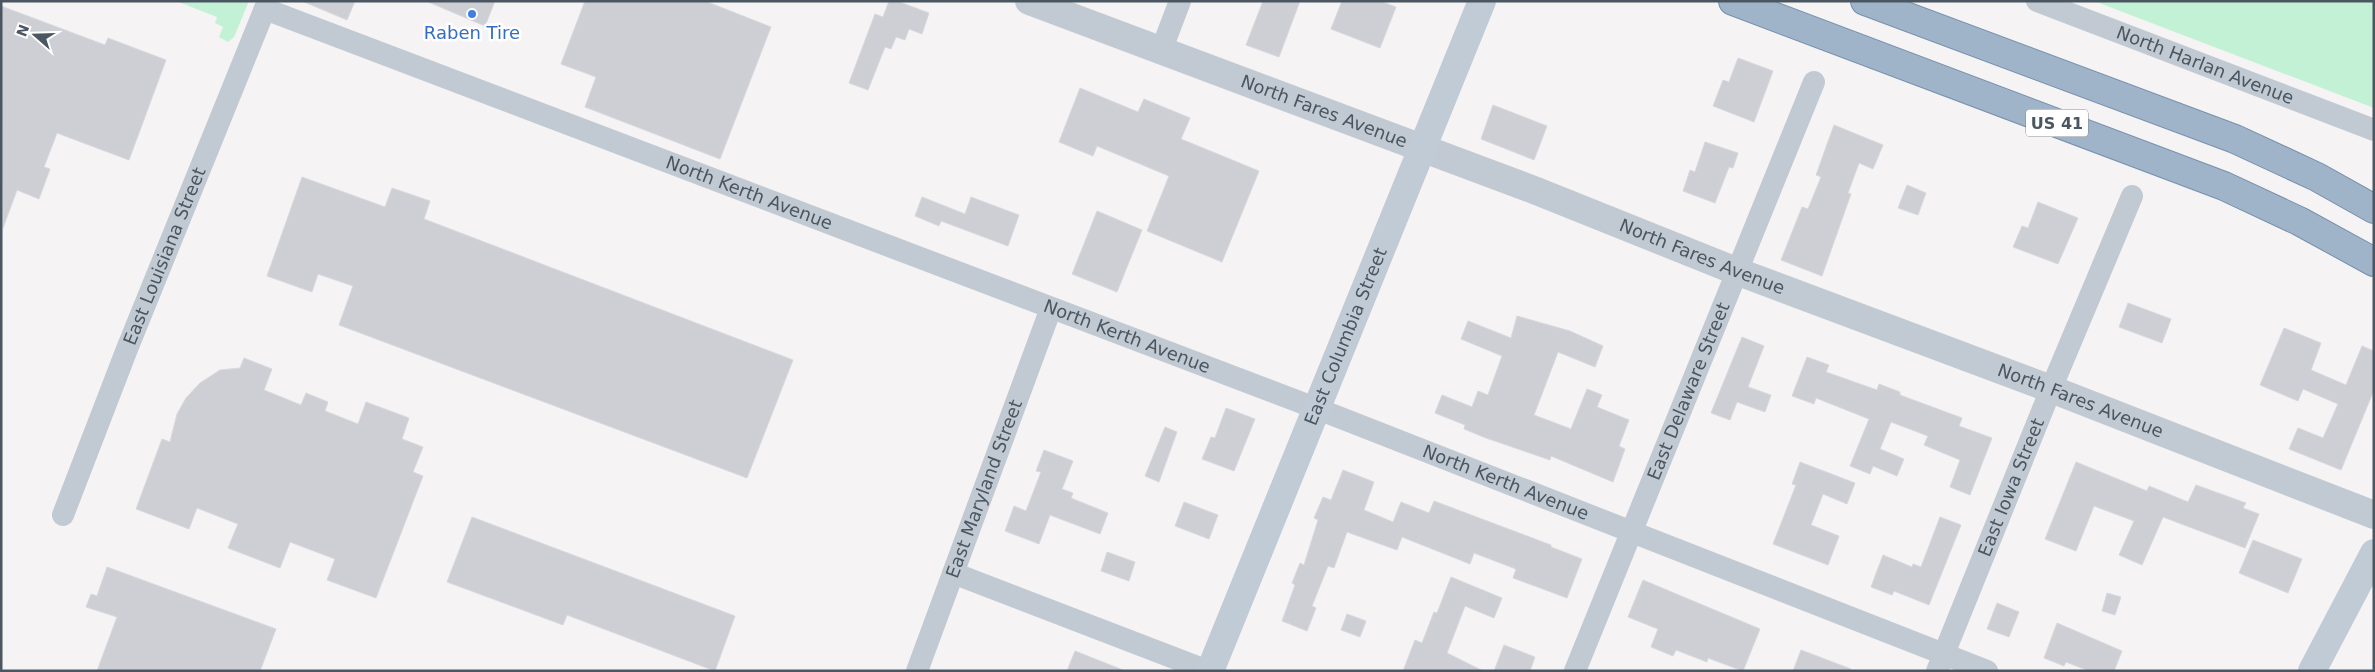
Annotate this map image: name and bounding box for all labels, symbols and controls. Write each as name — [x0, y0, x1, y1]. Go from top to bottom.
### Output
marker: Raben Tire — [466, 8, 478, 20]
north arrow — [10, 10, 60, 60]
street label: North Harlan Avenue — [2114, 21, 2297, 108]
text: N — [13, 22, 32, 39]
place label: Raben Tire — [424, 22, 520, 43]
street label: North Fares Avenue — [1238, 70, 1410, 152]
road number: US 41 — [2026, 110, 2088, 136]
street label: North Kerth Avenue — [663, 151, 836, 234]
street label: East Louisiana Street — [119, 164, 210, 348]
street label: North Fares Avenue — [1616, 214, 1788, 298]
street label: East Columbia Street — [1300, 244, 1391, 428]
street label: North Kerth Avenue — [1041, 295, 1213, 377]
street label: East Delaware Street — [1643, 299, 1734, 483]
street label: North Fares Avenue — [1995, 359, 2167, 442]
street label: East Maryland Street — [941, 397, 1026, 581]
street label: East Iowa Street — [1973, 415, 2048, 559]
street label: North Kerth Avenue — [1420, 440, 1592, 524]

